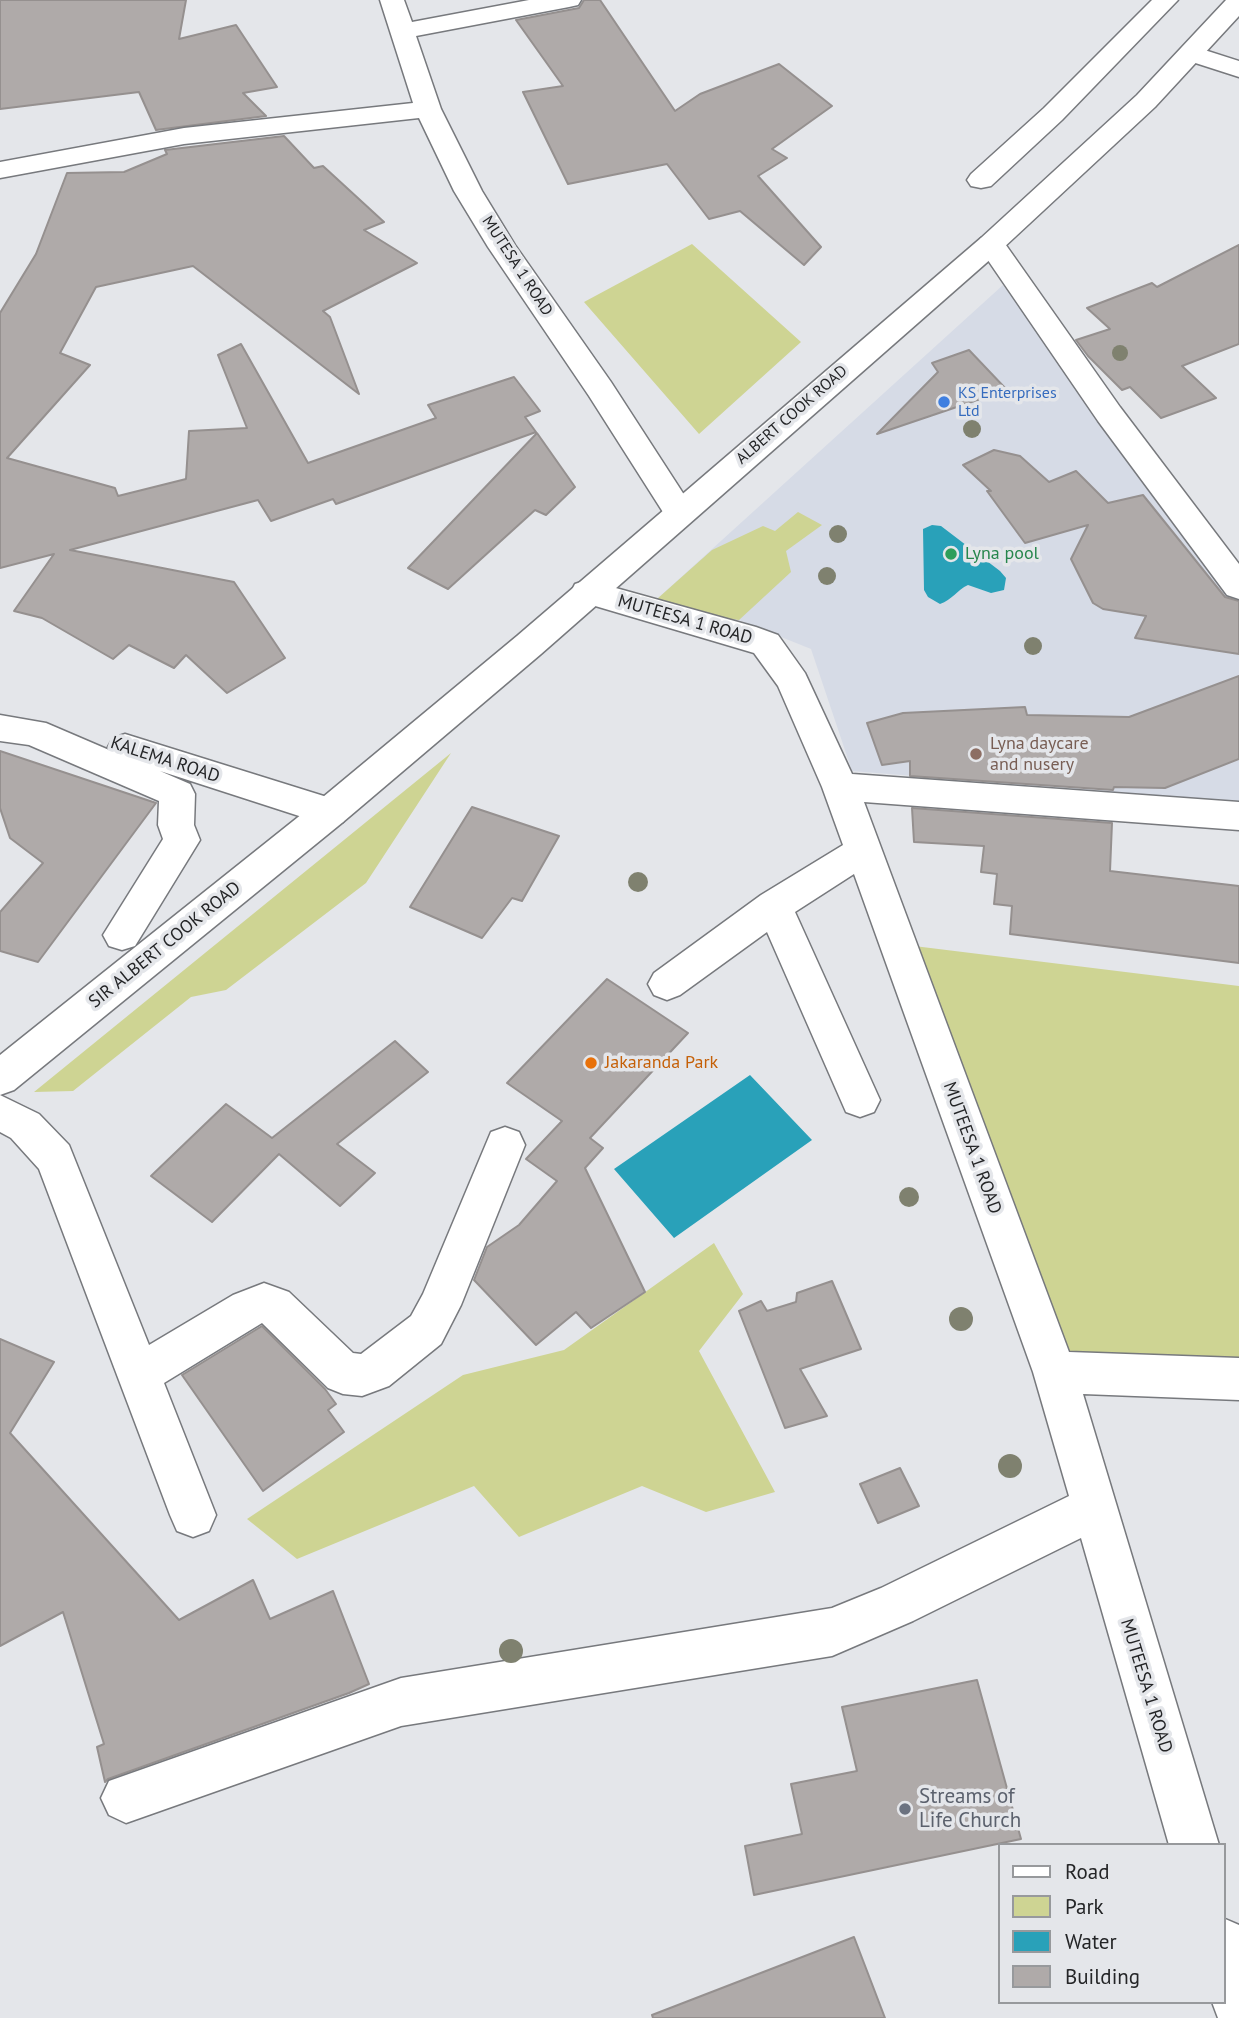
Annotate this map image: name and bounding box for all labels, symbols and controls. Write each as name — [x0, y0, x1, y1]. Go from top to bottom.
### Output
street label: MUTESA 1 ROAD — [478, 213, 556, 319]
street label: ALBERT COOK ROAD — [732, 361, 852, 469]
place label: KS Enterprises Ltd — [958, 383, 1057, 421]
marker: KS Enterprises Ltd — [936, 394, 952, 410]
place label: Lyna pool — [965, 543, 1039, 565]
marker: Lyna pool — [943, 546, 959, 562]
street label: MUTEESA 1 ROAD — [615, 590, 755, 650]
street label: KALEMA ROAD — [108, 732, 222, 788]
place label: Lyna daycare and nusery — [990, 733, 1089, 776]
marker: Lyna daycare and nusery — [968, 746, 984, 762]
street label: SIR ALBERT COOK ROAD — [85, 877, 245, 1013]
place label: Jakaranda Park — [605, 1052, 718, 1074]
marker: Jakaranda Park — [583, 1055, 599, 1071]
street label: MUTEESA 1 ROAD — [938, 1079, 1006, 1217]
street label: MUTEESA 1 ROAD — [1115, 1616, 1177, 1756]
place label: Streams of Life Church — [919, 1784, 1021, 1834]
marker: Streams of Life Church — [897, 1801, 913, 1817]
legend — [998, 1843, 1225, 2004]
text: Road — [1065, 1858, 1109, 1885]
text: Park — [1065, 1893, 1104, 1920]
text: Water — [1065, 1928, 1117, 1955]
text: Building — [1065, 1963, 1140, 1990]

